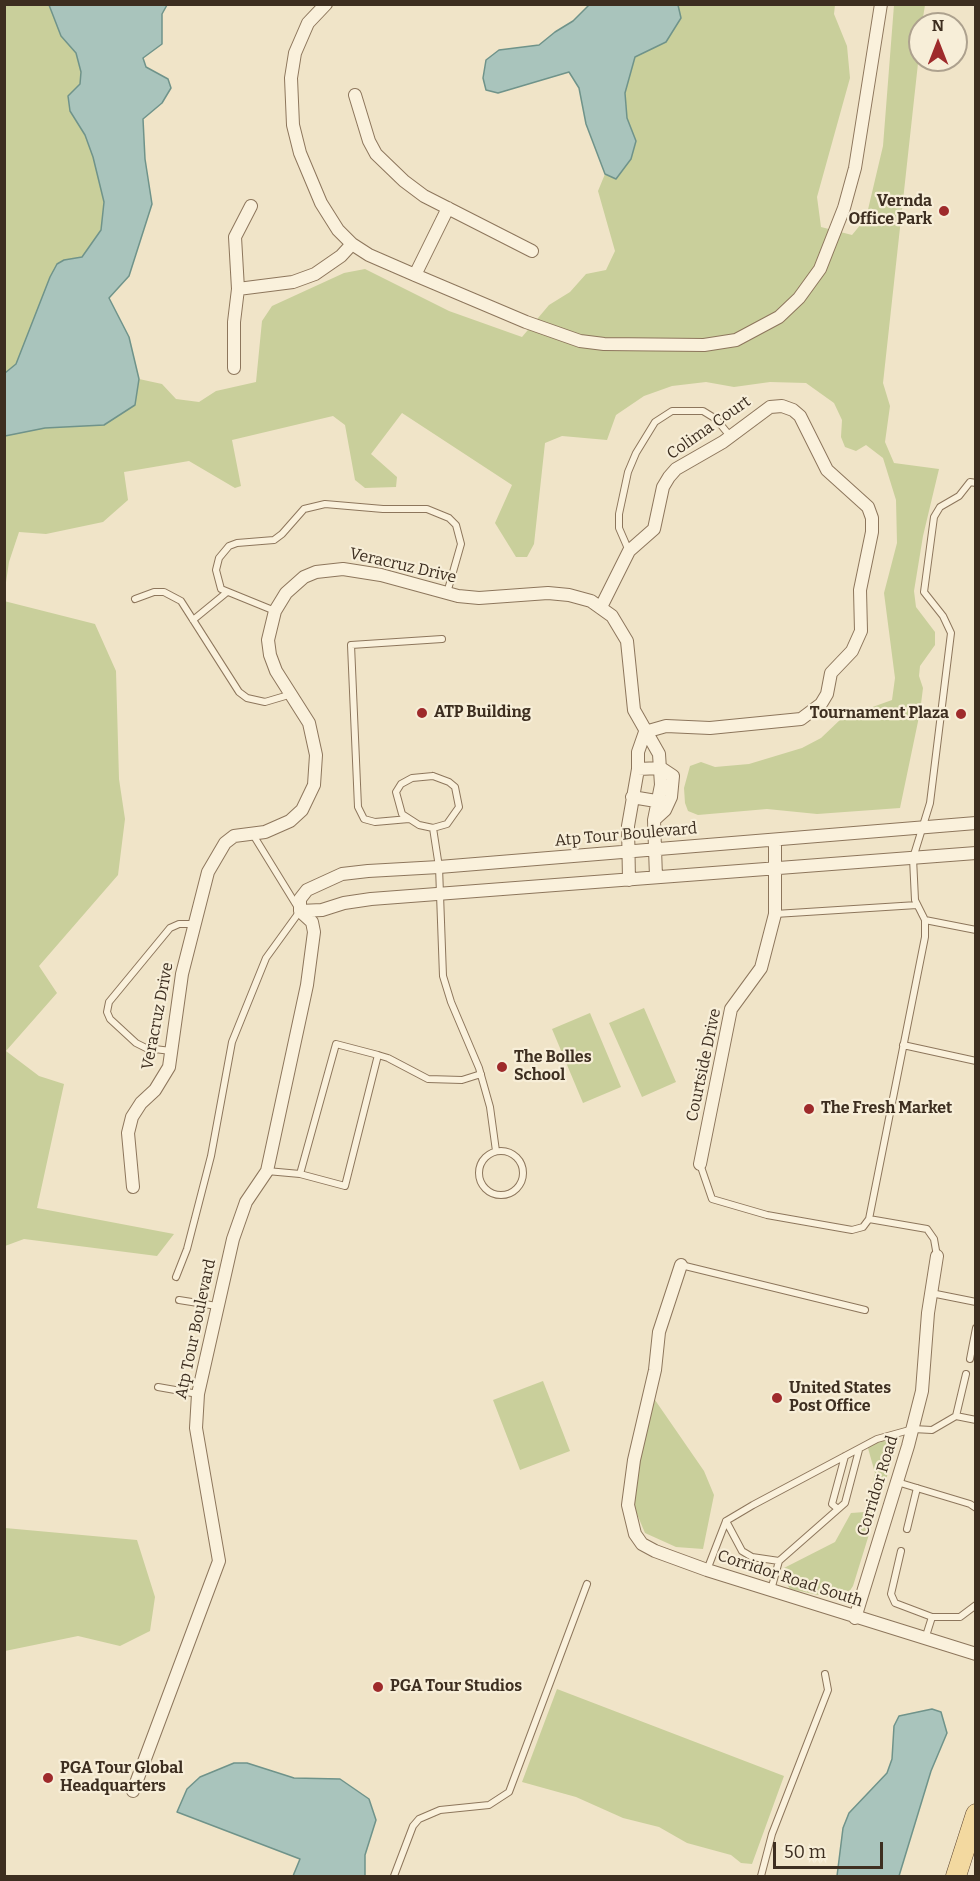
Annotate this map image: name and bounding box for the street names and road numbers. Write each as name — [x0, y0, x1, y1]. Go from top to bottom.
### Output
street label: Colima Court — [664, 392, 754, 464]
street label: Veracruz Drive — [348, 544, 458, 588]
street label: Atp Tour Boulevard — [554, 819, 698, 851]
street label: Veracruz Drive — [138, 961, 178, 1071]
street label: Courtside Drive — [683, 1007, 725, 1123]
street label: Atp Tour Boulevard — [172, 1257, 220, 1401]
street label: Corridor Road — [854, 1433, 902, 1539]
street label: Corridor Road South — [715, 1546, 865, 1612]

